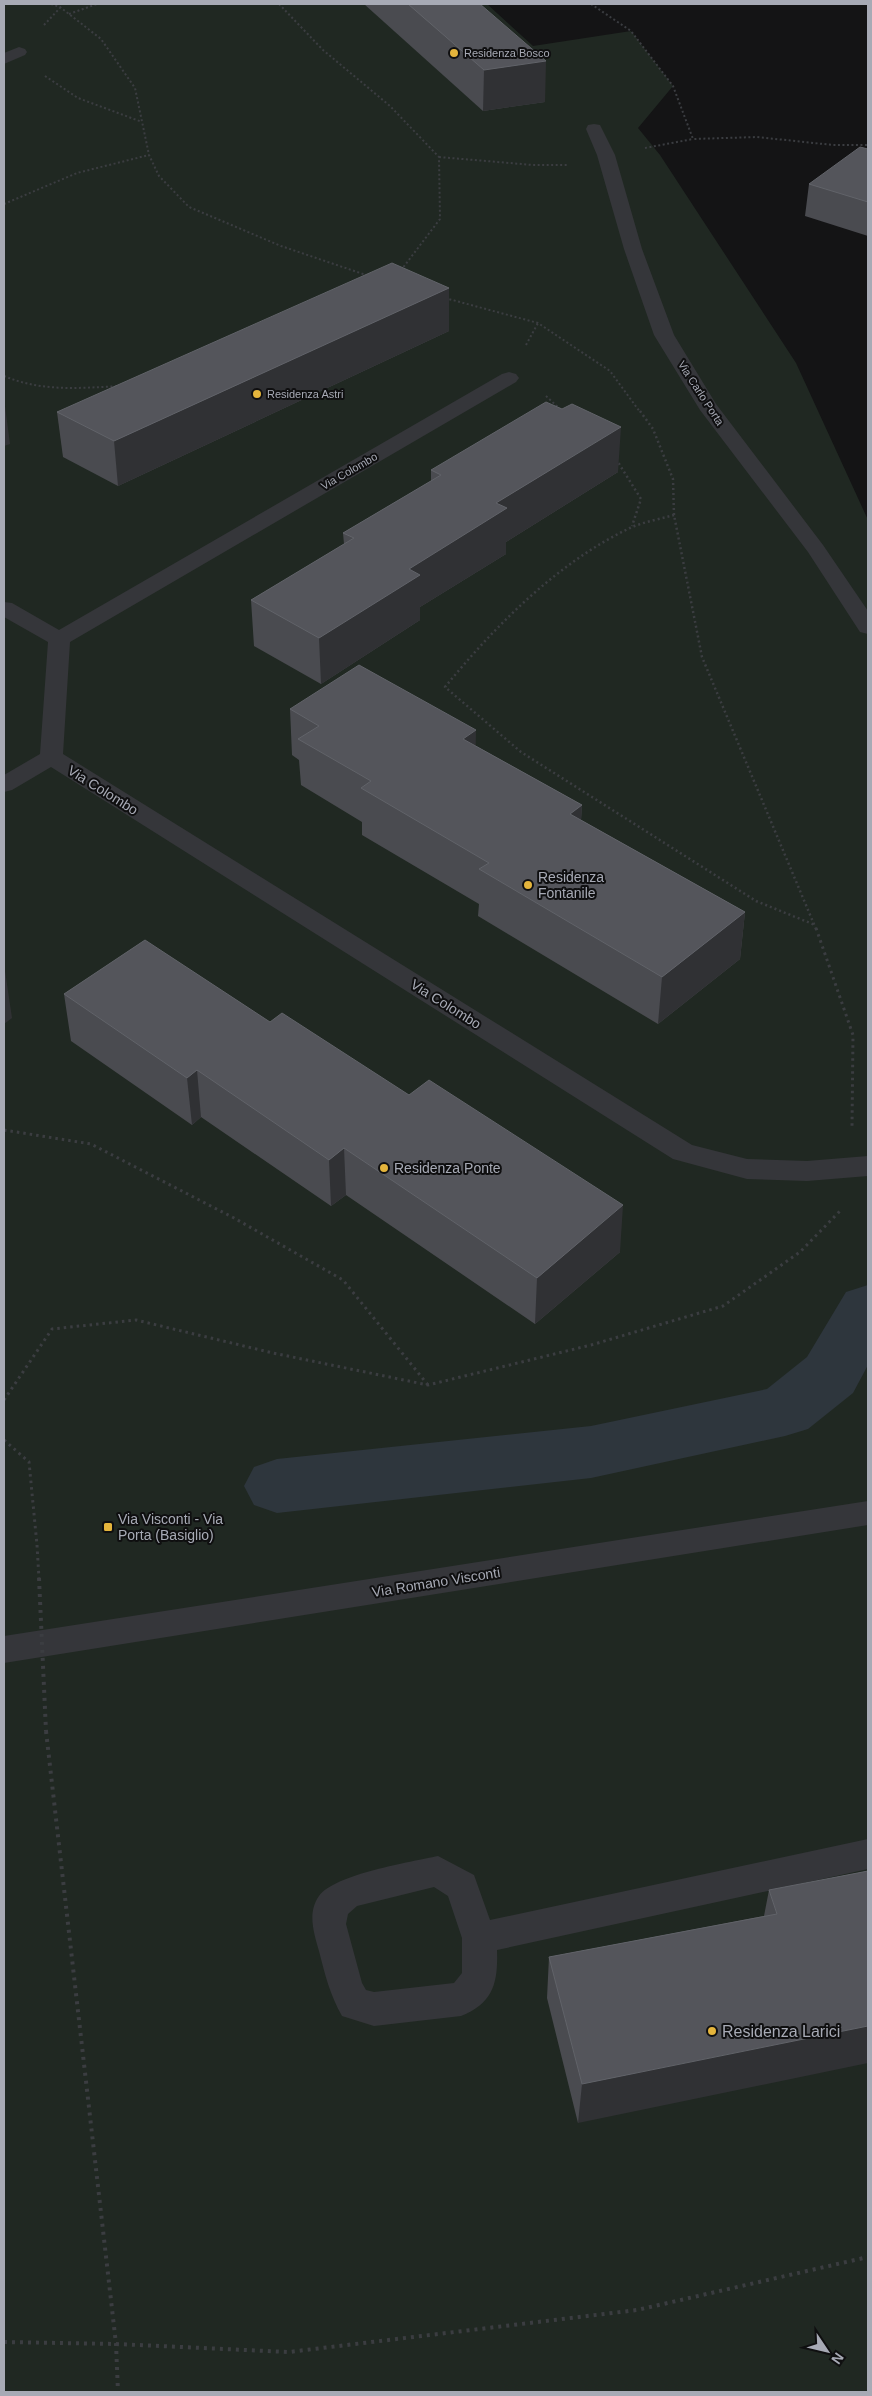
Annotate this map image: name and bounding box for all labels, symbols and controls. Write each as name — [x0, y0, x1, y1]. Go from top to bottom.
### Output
marker: Residenza Bosco — [448, 47, 460, 59]
place label: Residenza Bosco — [464, 47, 550, 59]
street label: Via Carlo Porta — [676, 359, 727, 428]
marker: Residenza Astri — [251, 388, 263, 400]
place label: Residenza Astri — [267, 388, 343, 400]
street label: Via Colombo — [319, 450, 379, 492]
street label: Via Colombo — [65, 762, 141, 818]
place label: Residenza Fontanile — [538, 869, 604, 901]
marker: Residenza Fontanile — [522, 879, 534, 891]
street label: Via Colombo — [408, 976, 484, 1032]
place label: Residenza Ponte — [394, 1160, 501, 1176]
marker: Residenza Ponte — [378, 1162, 390, 1174]
place label: Via Visconti - Via Porta (Basiglio) — [118, 1511, 223, 1543]
marker: Via Visconti - Via Porta (Basiglio) — [102, 1521, 114, 1533]
street label: Via Romano Visconti — [371, 1564, 501, 1600]
place label: Residenza Larici — [722, 2023, 840, 2040]
marker: Residenza Larici — [706, 2025, 718, 2037]
north arrow — [802, 2326, 852, 2376]
text: N — [828, 2350, 847, 2367]

